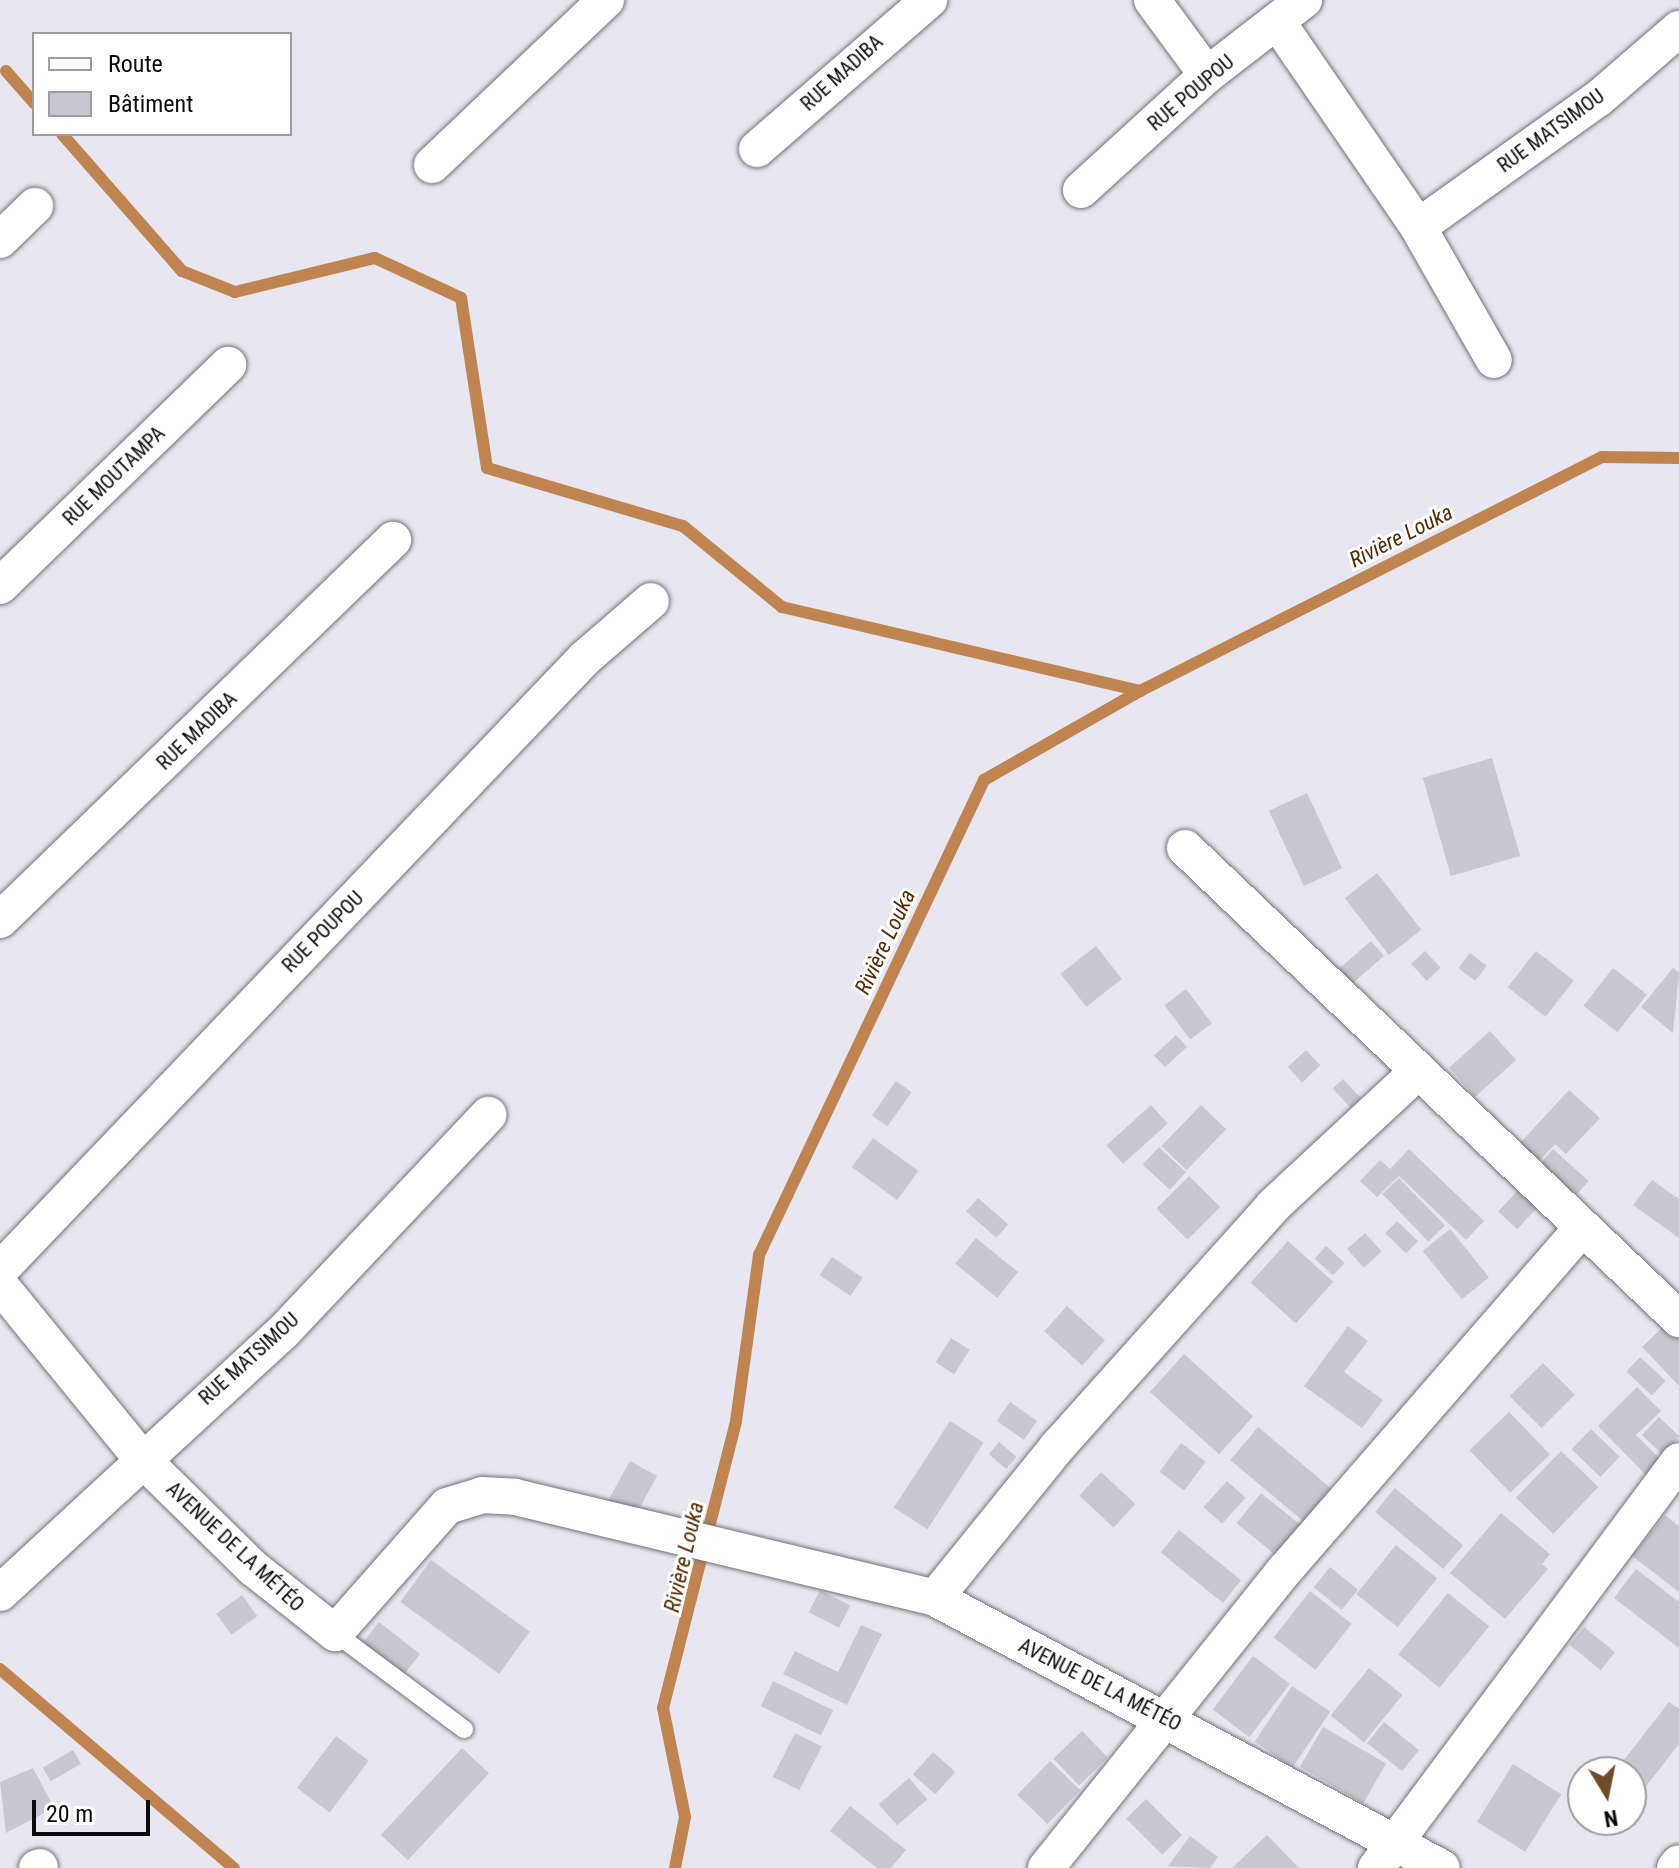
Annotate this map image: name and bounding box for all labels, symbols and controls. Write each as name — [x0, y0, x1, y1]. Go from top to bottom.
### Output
street label: RUE MADIBA — [796, 30, 888, 116]
legend — [32, 32, 292, 136]
text: Route — [108, 50, 163, 78]
street label: RUE POUPOU — [1143, 50, 1239, 136]
street label: RUE MATSIMOU — [1493, 84, 1609, 178]
text: Bâtiment — [108, 90, 193, 118]
street label: RUE MOUTAMPA — [58, 421, 170, 531]
water label: Rivière Louka — [1345, 499, 1457, 573]
street label: RUE MADIBA — [152, 687, 242, 775]
water label: Rivière Louka — [849, 885, 921, 999]
street label: RUE POUPOU — [277, 886, 369, 978]
street label: RUE MATSIMOU — [194, 1308, 304, 1410]
street label: AVENUE DE LA MÉTÉO — [161, 1477, 309, 1617]
water label: Rivière Louka — [658, 1499, 710, 1615]
street label: AVENUE DE LA MÉTÉO — [1015, 1634, 1185, 1736]
north arrow — [1567, 1756, 1647, 1836]
scale bar — [36, 1784, 154, 1834]
text: 20 m — [46, 1800, 93, 1828]
text: N — [1602, 1805, 1620, 1832]

